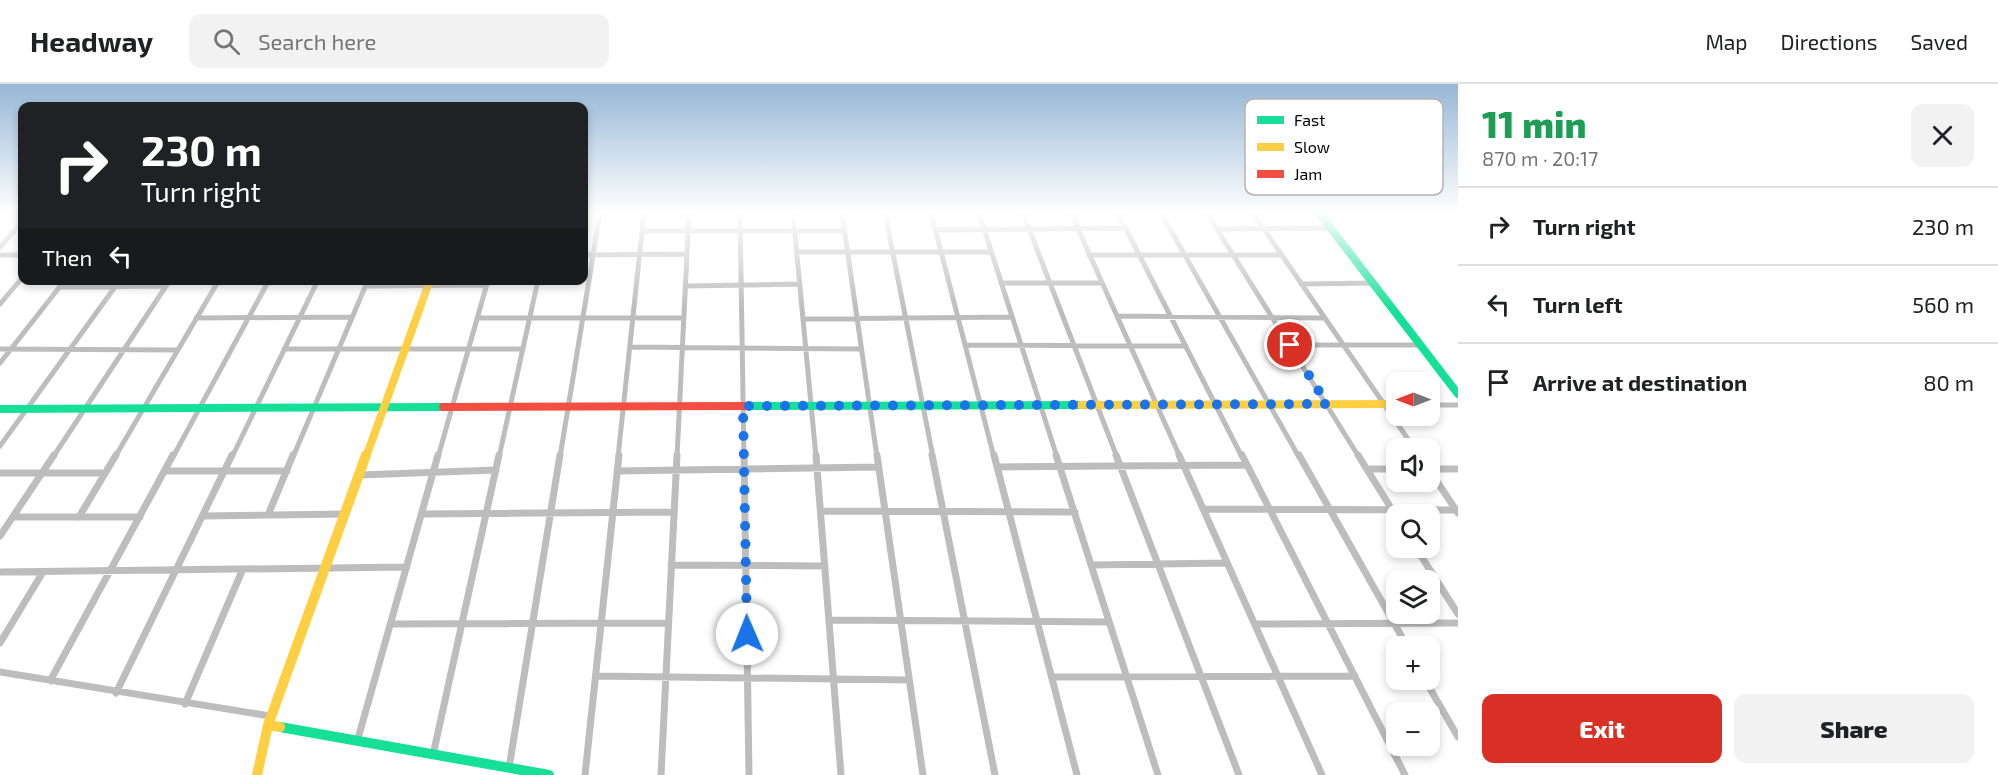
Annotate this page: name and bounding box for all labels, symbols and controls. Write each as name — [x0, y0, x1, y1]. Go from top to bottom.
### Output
search box — [189, 14, 609, 68]
text: Headway — [30, 24, 153, 58]
icon: search — [210, 25, 243, 58]
text: Search here — [258, 28, 376, 54]
text: Map — [1705, 29, 1748, 54]
text: Directions — [1781, 29, 1877, 54]
text: Saved — [1910, 29, 1968, 54]
legend — [1245, 99, 1443, 195]
text: 11 min — [1482, 102, 1586, 145]
button: close — [1911, 104, 1974, 167]
text: Fast — [1294, 110, 1325, 129]
text: 230 m — [141, 124, 262, 174]
icon: right — [42, 126, 120, 204]
text: Slow — [1294, 137, 1330, 156]
text: 870 m · 20:17 — [1482, 146, 1598, 170]
text: Jam — [1294, 164, 1322, 183]
text: Turn right — [141, 175, 261, 207]
icon: right — [1482, 210, 1515, 243]
text: Turn right — [1533, 213, 1635, 239]
text: 230 m — [1912, 213, 1974, 239]
icon: left — [104, 240, 137, 273]
text: Then — [42, 244, 92, 270]
icon: left — [1482, 288, 1515, 321]
text: Turn left — [1533, 291, 1622, 317]
text: 560 m — [1912, 291, 1974, 317]
pin — [1264, 319, 1315, 370]
icon: arrive — [1273, 328, 1306, 361]
icon: arrive — [1482, 366, 1515, 399]
text: Arrive at destination — [1533, 369, 1747, 395]
text: 80 m — [1923, 369, 1974, 395]
north arrow — [1386, 372, 1440, 426]
map controls — [1386, 372, 1440, 756]
button: sound — [1386, 438, 1440, 492]
button: search — [1386, 504, 1440, 558]
button: layers — [1386, 570, 1440, 624]
position arrow — [715, 602, 779, 666]
button: + — [1386, 636, 1440, 690]
button: Exit — [1482, 694, 1722, 763]
button: Share — [1734, 694, 1974, 763]
button: − — [1386, 702, 1440, 756]

